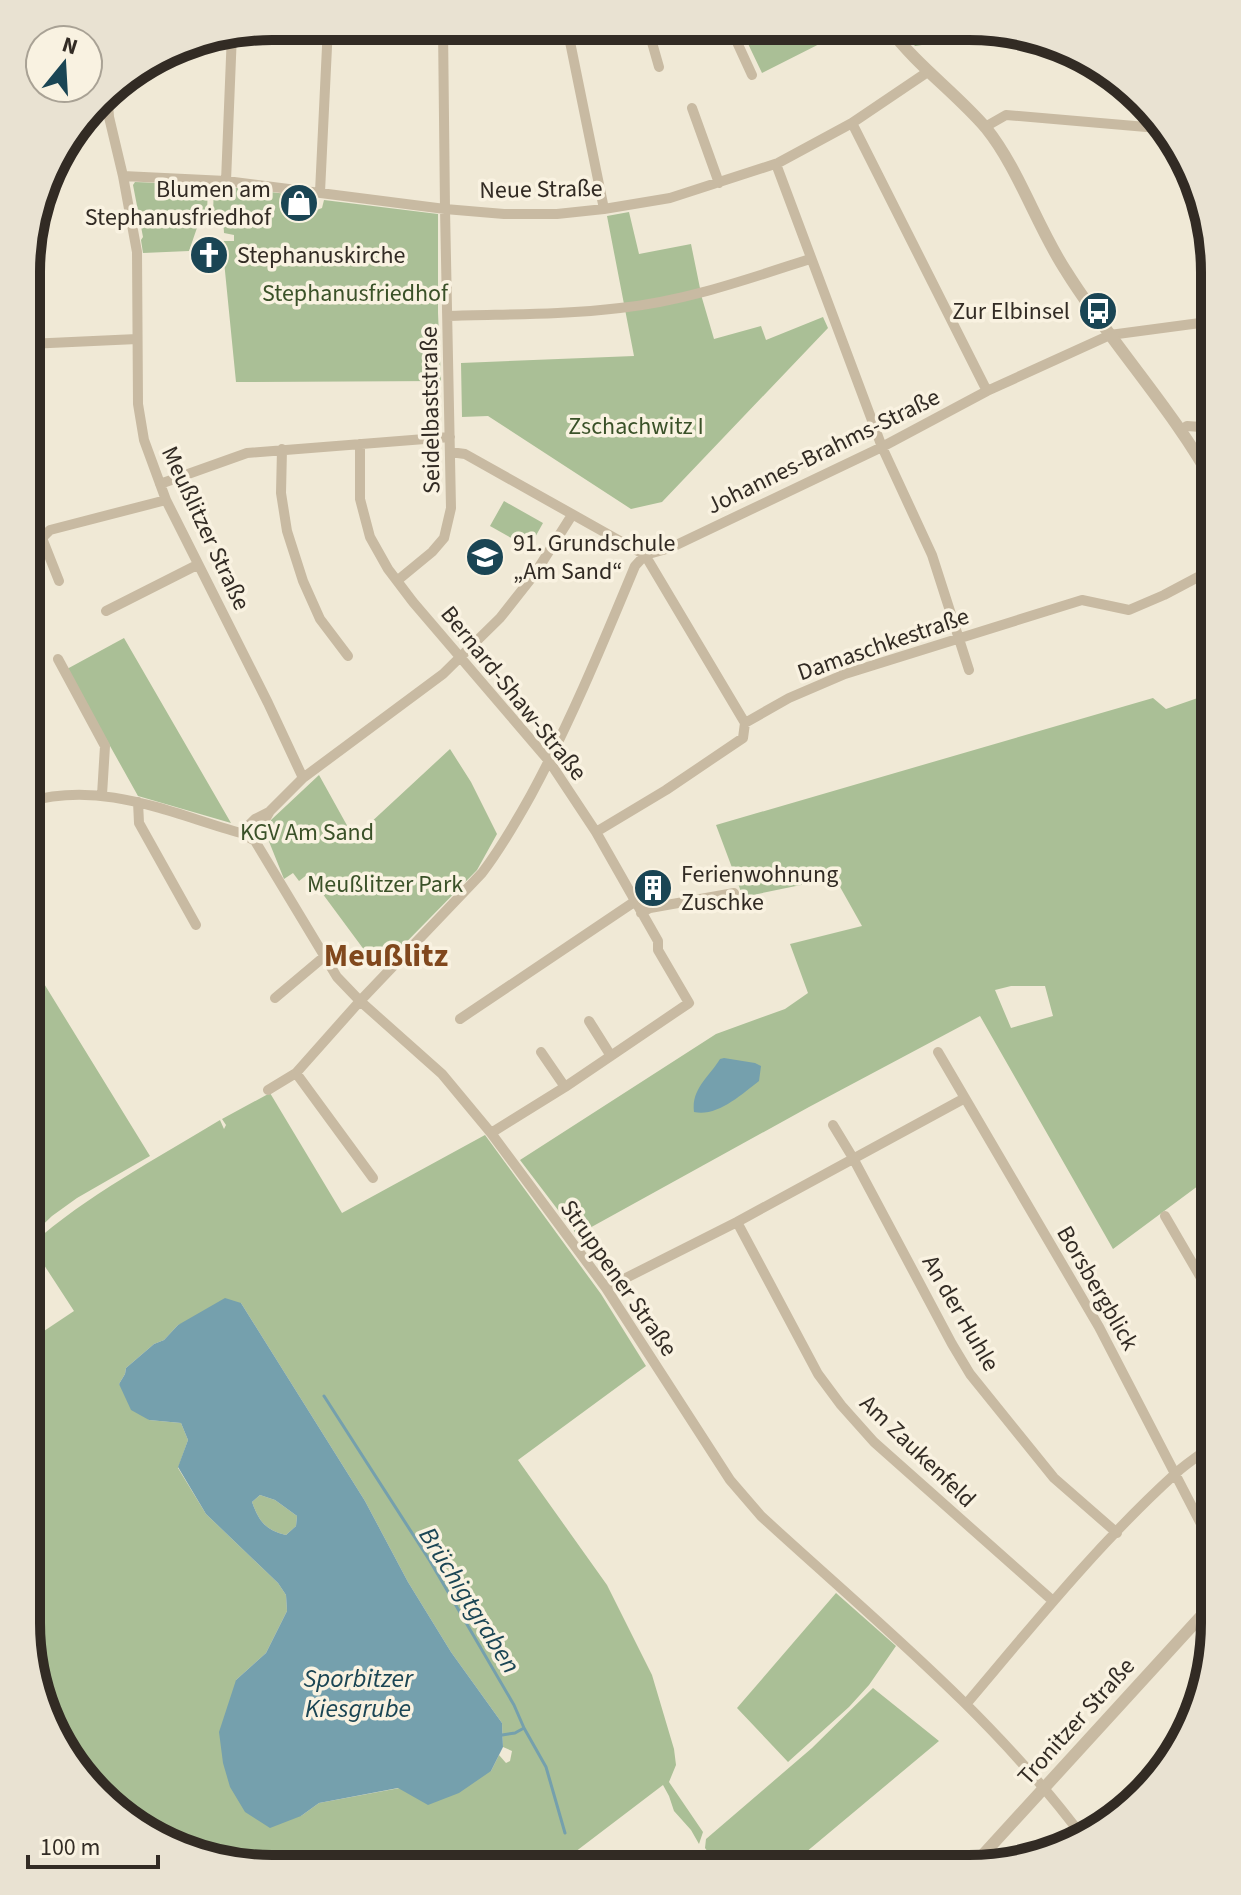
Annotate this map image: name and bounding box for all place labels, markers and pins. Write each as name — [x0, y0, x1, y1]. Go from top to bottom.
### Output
place label: Blumen am Stephanusfriedhof — [85, 172, 272, 235]
shop icon: Blumen am Stephanusfriedhof — [278, 182, 320, 224]
church icon: Stephanuskirche — [188, 234, 230, 276]
place label: Stephanuskirche — [237, 238, 405, 273]
bus stop icon: Zur Elbinsel — [1077, 290, 1119, 332]
place label: Zur Elbinsel — [952, 294, 1070, 329]
place label: 91. Grundschule „Am Sand“ — [513, 526, 675, 589]
school or university icon: 91. Grundschule „Am Sand“ — [464, 536, 506, 578]
place label: Ferienwohnung Zuschke — [681, 857, 838, 920]
building icon: Ferienwohnung Zuschke — [632, 867, 674, 909]

